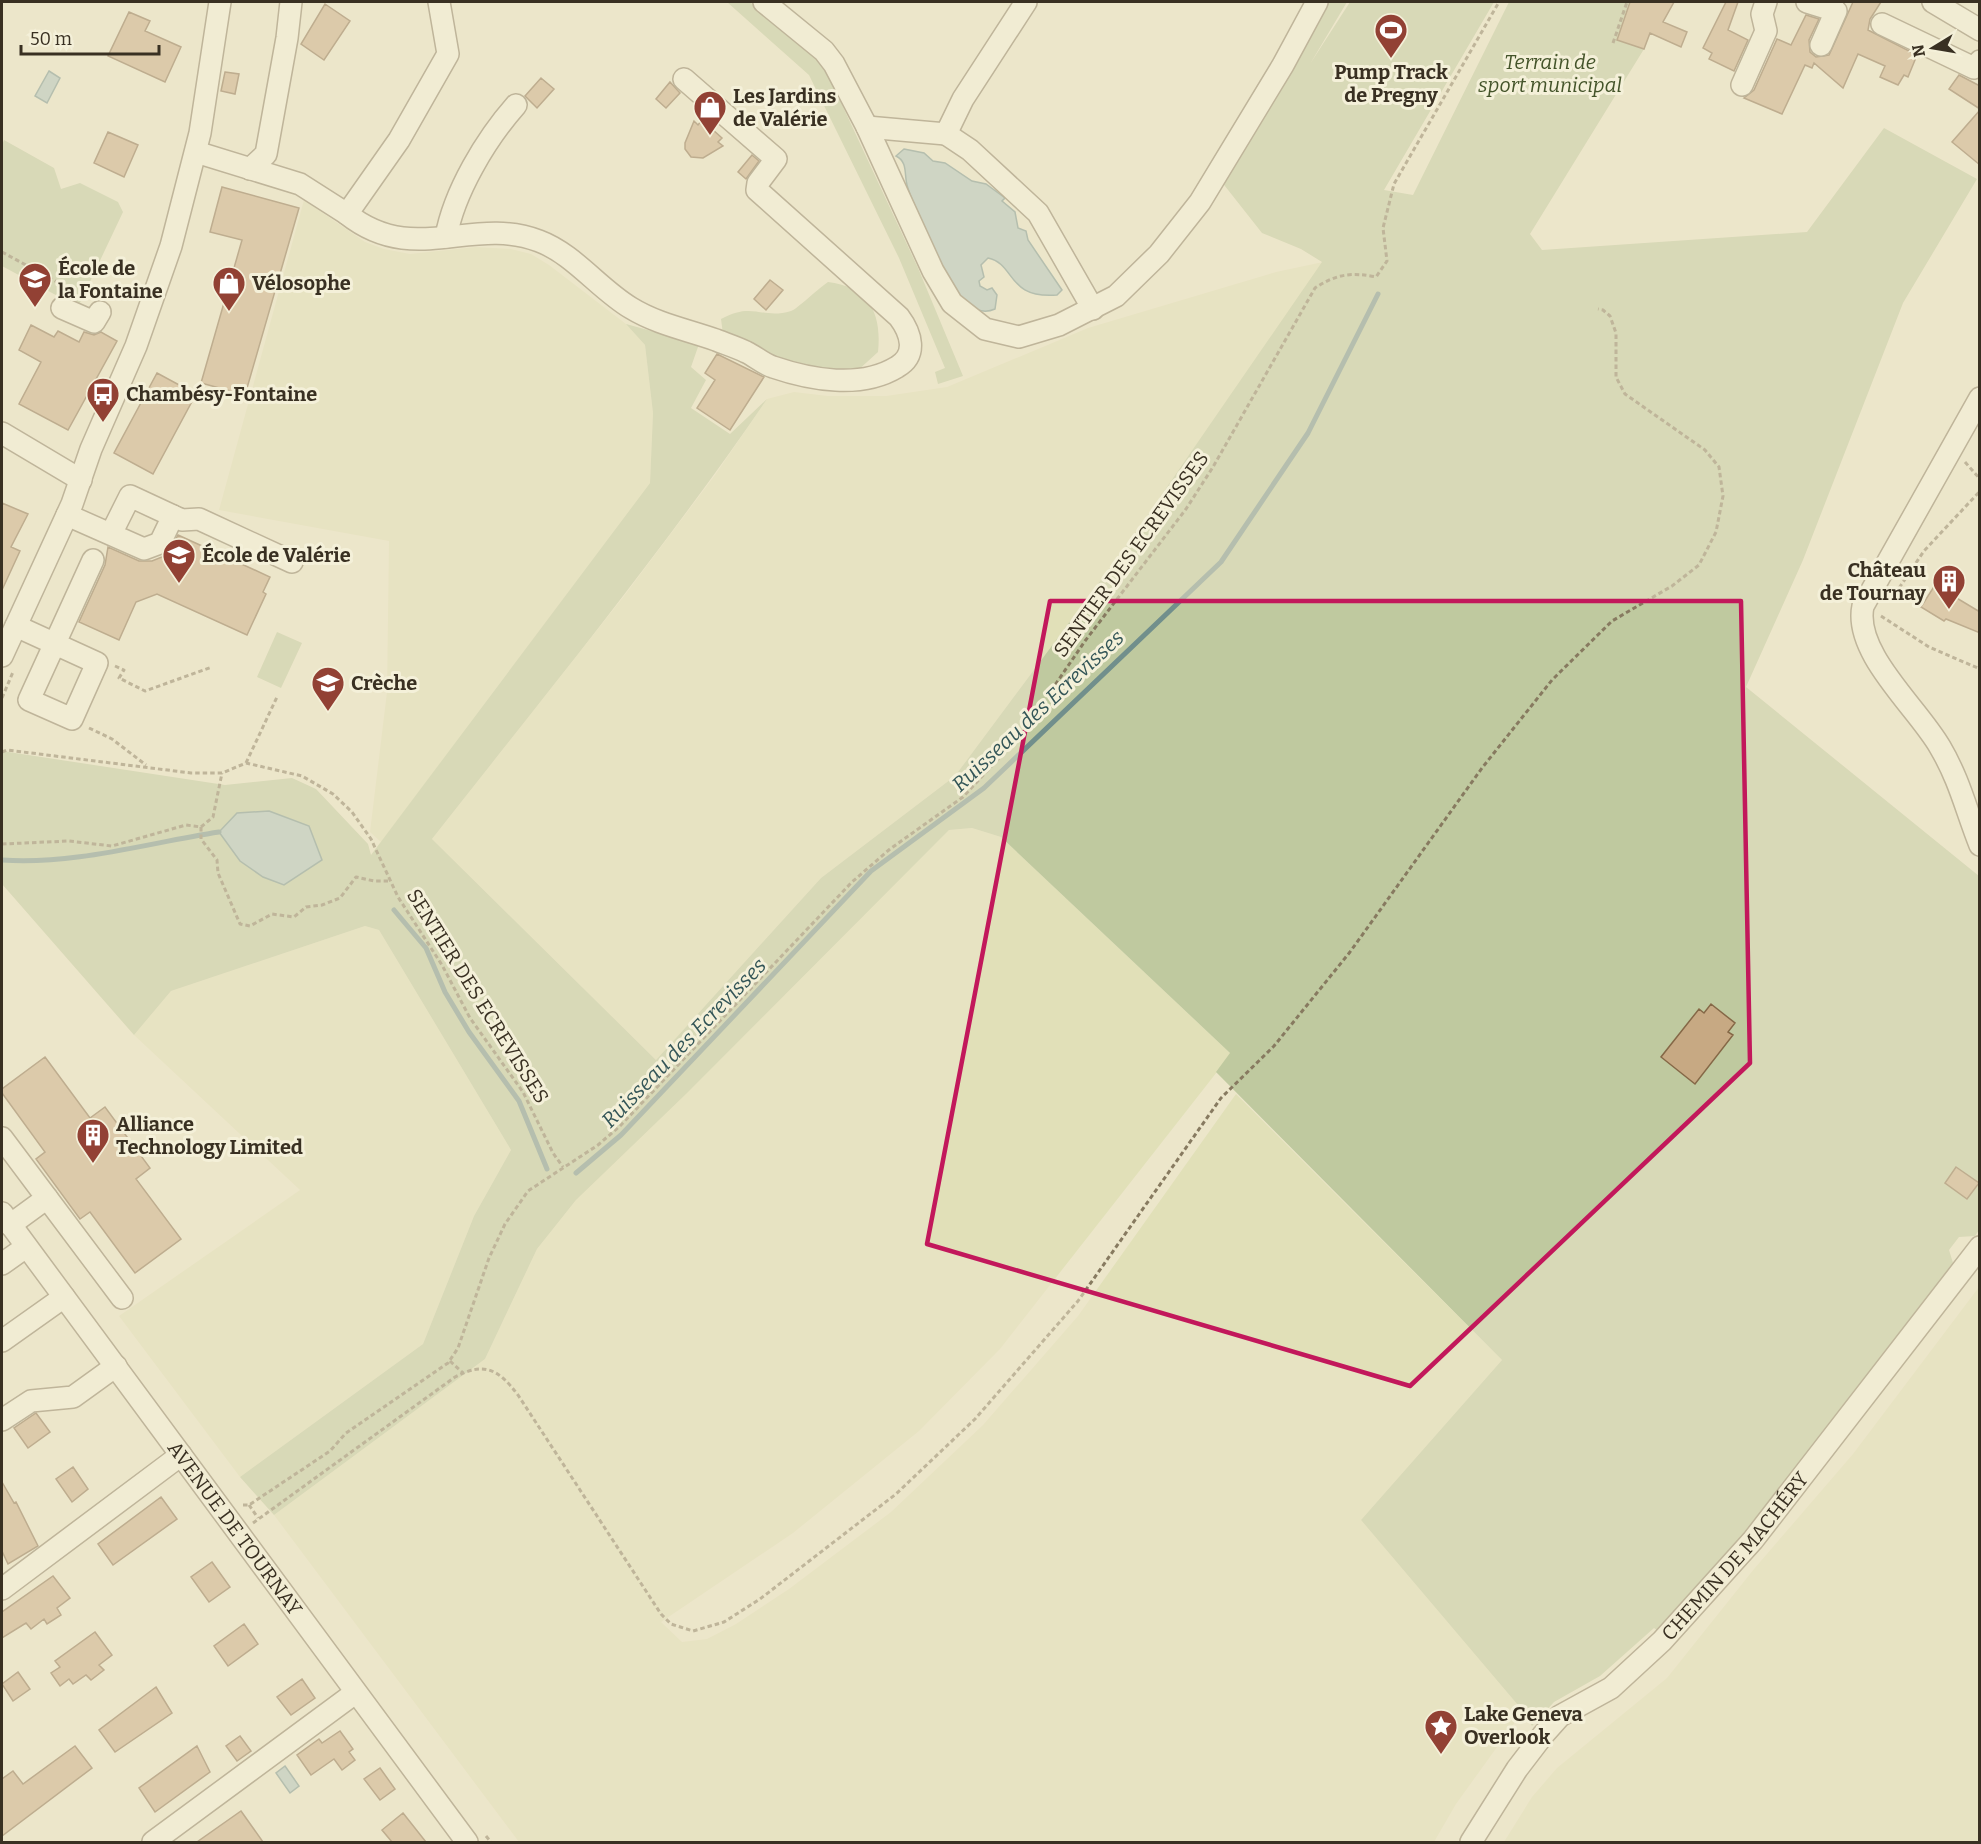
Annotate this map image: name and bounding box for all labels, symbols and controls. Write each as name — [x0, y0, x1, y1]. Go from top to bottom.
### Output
sports icon: Pump Track de Pregny — [1373, 12, 1409, 59]
scale bar — [21, 18, 159, 56]
north arrow — [1903, 18, 1963, 78]
text: 50 m — [30, 28, 72, 50]
text: N — [1908, 43, 1929, 59]
park label: Terrain de sport municipal — [1478, 50, 1622, 97]
place label: Pump Track de Pregny — [1334, 60, 1448, 107]
place label: Les Jardins de Valérie — [733, 84, 837, 131]
shop icon: Les Jardins de Valérie — [692, 89, 728, 136]
place label: École de la Fontaine — [58, 255, 163, 303]
school or university icon: École de la Fontaine — [17, 261, 53, 308]
shop icon: Vélosophe — [211, 265, 247, 312]
place label: Vélosophe — [252, 271, 351, 295]
bus stop icon: Chambésy-Fontaine — [85, 376, 121, 423]
place label: Chambésy-Fontaine — [126, 382, 317, 406]
street label: SENTIER DES ECREVISSES — [1048, 447, 1214, 661]
school or university icon: École de Valérie — [161, 537, 197, 584]
place label: École de Valérie — [202, 542, 351, 567]
place label: Château de Tournay — [1820, 558, 1927, 605]
building icon: Château de Tournay — [1931, 563, 1967, 610]
water label: Ruisseau des Ecrevisses — [947, 624, 1129, 798]
school or university icon: Crèche — [310, 665, 346, 712]
place label: Crèche — [351, 671, 417, 695]
street label: SENTIER DES ECREVISSES — [402, 884, 554, 1108]
water label: Ruisseau des Ecrevisses — [596, 953, 772, 1133]
place label: Alliance Technology Limited — [116, 1112, 303, 1159]
building icon: Alliance Technology Limited — [75, 1117, 111, 1164]
street label: AVENUE DE TOURNAY — [163, 1436, 307, 1620]
street label: CHEMIN DE MACHÉRY — [1656, 1467, 1813, 1645]
place label: Lake Geneva Overlook — [1464, 1702, 1583, 1749]
place icon: Lake Geneva Overlook — [1423, 1708, 1459, 1755]

